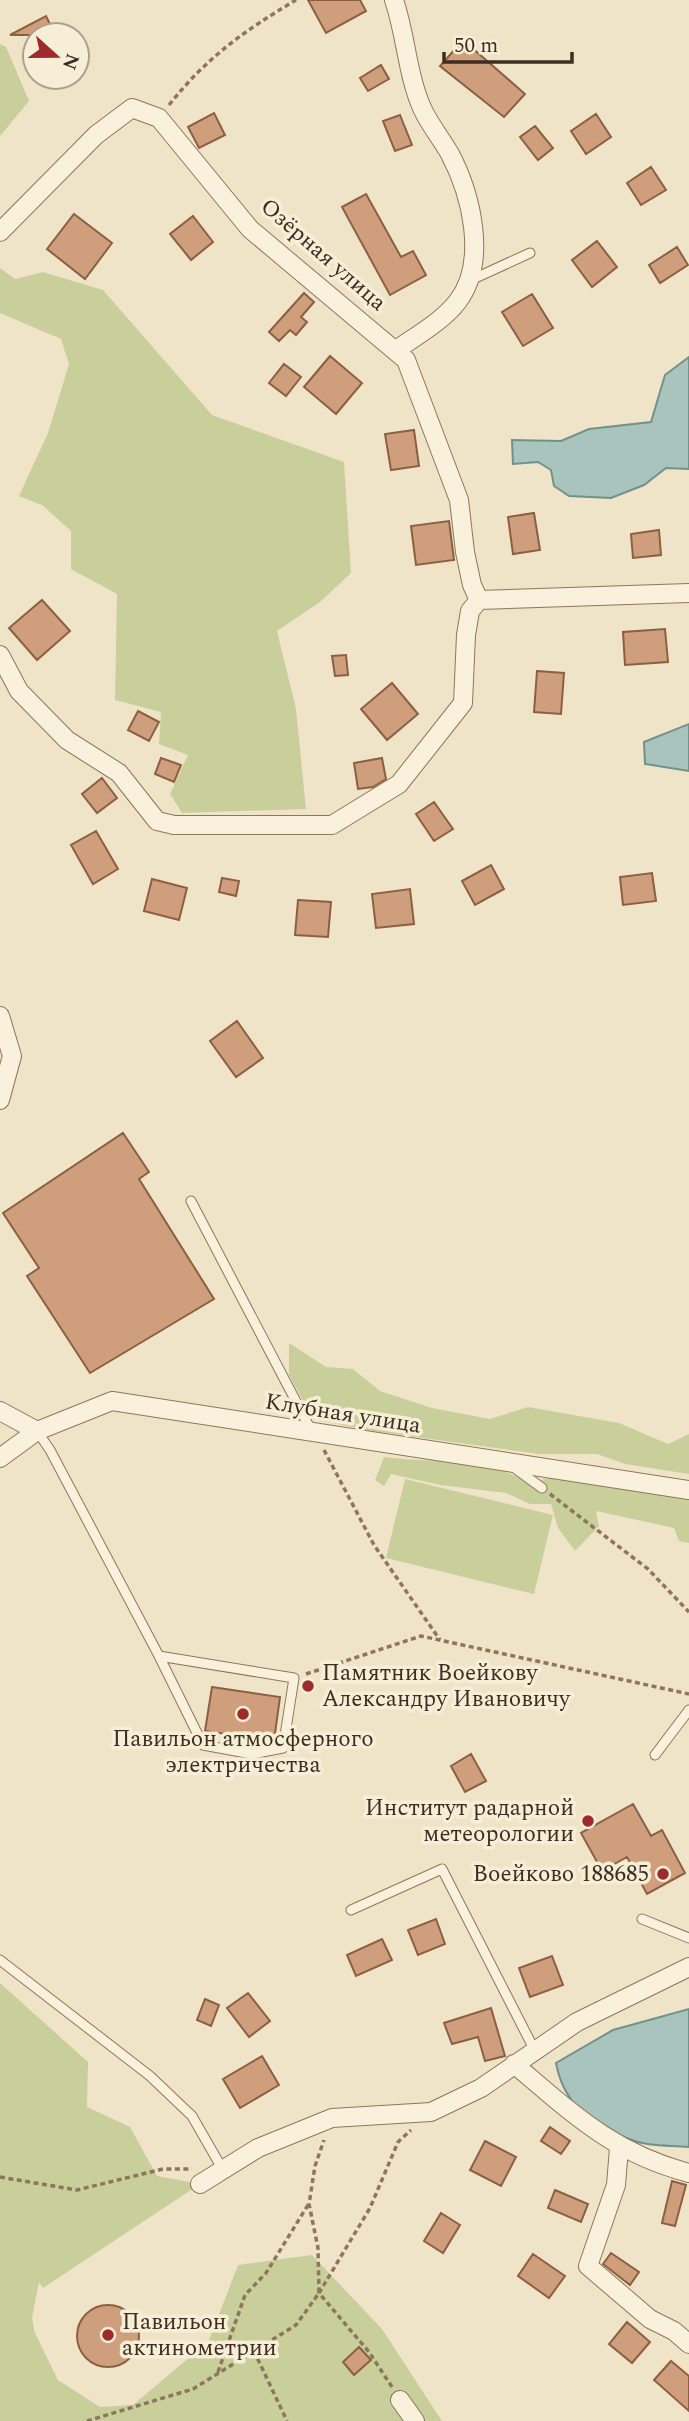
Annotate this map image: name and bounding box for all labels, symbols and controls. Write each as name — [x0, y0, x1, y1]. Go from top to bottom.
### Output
north arrow — [21, 21, 91, 91]
scale bar — [444, 21, 572, 65]
text: 50 m — [454, 30, 498, 62]
text: N — [54, 49, 87, 74]
street label: Озёрная улица — [252, 190, 394, 320]
street label: Клубная улица — [263, 1384, 423, 1444]
place label: Памятник Воейкову Александру Ивановичу — [322, 1656, 571, 1717]
marker: Памятник Воейкову Александру Ивановичу — [300, 1678, 316, 1694]
marker: Павильон атмосферного электричества — [235, 1706, 251, 1722]
place label: Павильон атмосферного электричества — [112, 1722, 374, 1783]
place label: Институт радарной метеорологии — [365, 1791, 574, 1852]
marker: Институт радарной метеорологии — [580, 1813, 596, 1829]
place label: Воейково 188685 — [473, 1857, 649, 1892]
marker: Воейково 188685 — [655, 1866, 671, 1882]
place label: Павильон актинометрии — [122, 2305, 277, 2366]
marker: Павильон актинометрии — [100, 2327, 116, 2343]

